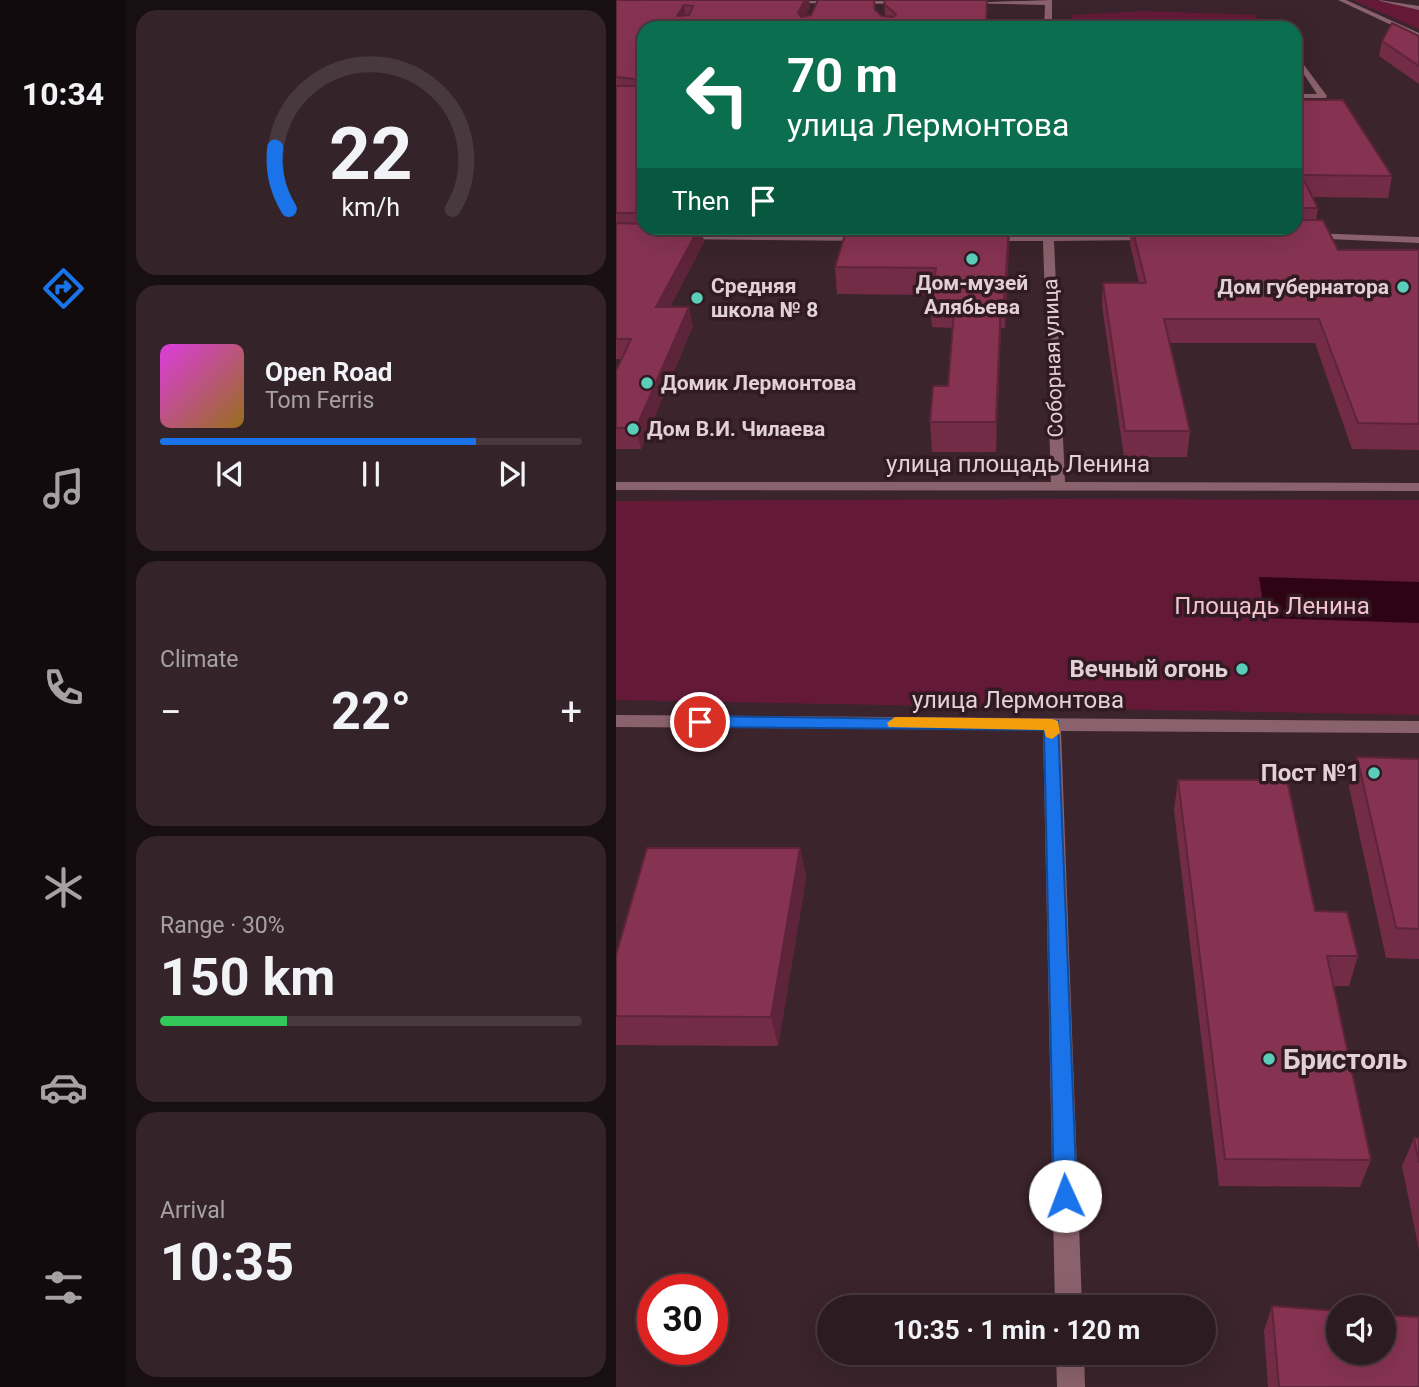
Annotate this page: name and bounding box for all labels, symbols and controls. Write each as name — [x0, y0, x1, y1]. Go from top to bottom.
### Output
text: 70 m — [787, 47, 898, 104]
icon: left — [672, 49, 763, 140]
text: 10:34 — [22, 75, 104, 113]
text: улица Лермонтова — [787, 106, 1070, 144]
text: 22 — [329, 111, 413, 197]
icon: arrive — [744, 182, 782, 220]
text: Then — [672, 186, 730, 216]
text: km/h — [342, 193, 400, 222]
marker: Дом-музей Алябьева — [964, 251, 980, 267]
icon: directions — [39, 264, 88, 313]
place label: Дом-музей Алябьева — [916, 271, 1028, 319]
place label: Средняя школа № 8 — [711, 274, 818, 322]
place label: Дом губернатора — [1218, 275, 1389, 299]
street label: Соборная улица — [1038, 278, 1068, 438]
marker: Дом губернатора — [1395, 279, 1411, 295]
marker: Средняя школа № 8 — [689, 290, 705, 306]
text: Open Road — [265, 357, 393, 387]
place label: Домик Лермонтова — [661, 371, 856, 395]
marker: Домик Лермонтова — [639, 375, 655, 391]
text: Tom Ferris — [265, 387, 374, 414]
place label: Дом В.И. Чилаева — [647, 417, 825, 441]
marker: Дом В.И. Чилаева — [625, 421, 641, 437]
street label: улица площадь Ленина — [886, 450, 1150, 478]
icon: previous — [211, 455, 249, 493]
icon: pause — [352, 455, 390, 493]
icon: next — [493, 455, 531, 493]
icon: music — [39, 464, 88, 513]
park label: Площадь Ленина — [1174, 592, 1370, 620]
text: Climate — [160, 646, 239, 673]
place label: Вечный огонь — [1070, 655, 1228, 683]
marker: Вечный огонь — [1234, 661, 1250, 677]
icon: phone — [39, 663, 88, 712]
text: 22° — [331, 681, 411, 742]
street label: улица Лермонтова — [912, 686, 1124, 714]
text: − — [160, 690, 182, 734]
text: + — [560, 690, 582, 734]
pin — [670, 692, 730, 752]
icon: arrive — [681, 703, 719, 741]
place label: Пост №1 — [1261, 759, 1360, 787]
marker: Пост №1 — [1366, 765, 1382, 781]
icon: climate — [39, 863, 88, 912]
text: Range · 30% — [160, 912, 285, 939]
text: 150 km — [160, 947, 335, 1008]
place label: Бристоль — [1283, 1043, 1407, 1076]
marker: Бристоль — [1261, 1051, 1277, 1067]
icon: car — [39, 1063, 88, 1112]
position arrow — [1028, 1159, 1102, 1233]
text: Arrival — [160, 1197, 225, 1224]
text: 10:35 — [160, 1232, 294, 1293]
icon: filters — [39, 1263, 88, 1312]
speed limit sign: 30 — [637, 1274, 728, 1365]
map controls — [1326, 1295, 1396, 1365]
button: sound — [1326, 1295, 1396, 1365]
text: 10:35 · 1 min · 120 m — [893, 1315, 1140, 1345]

